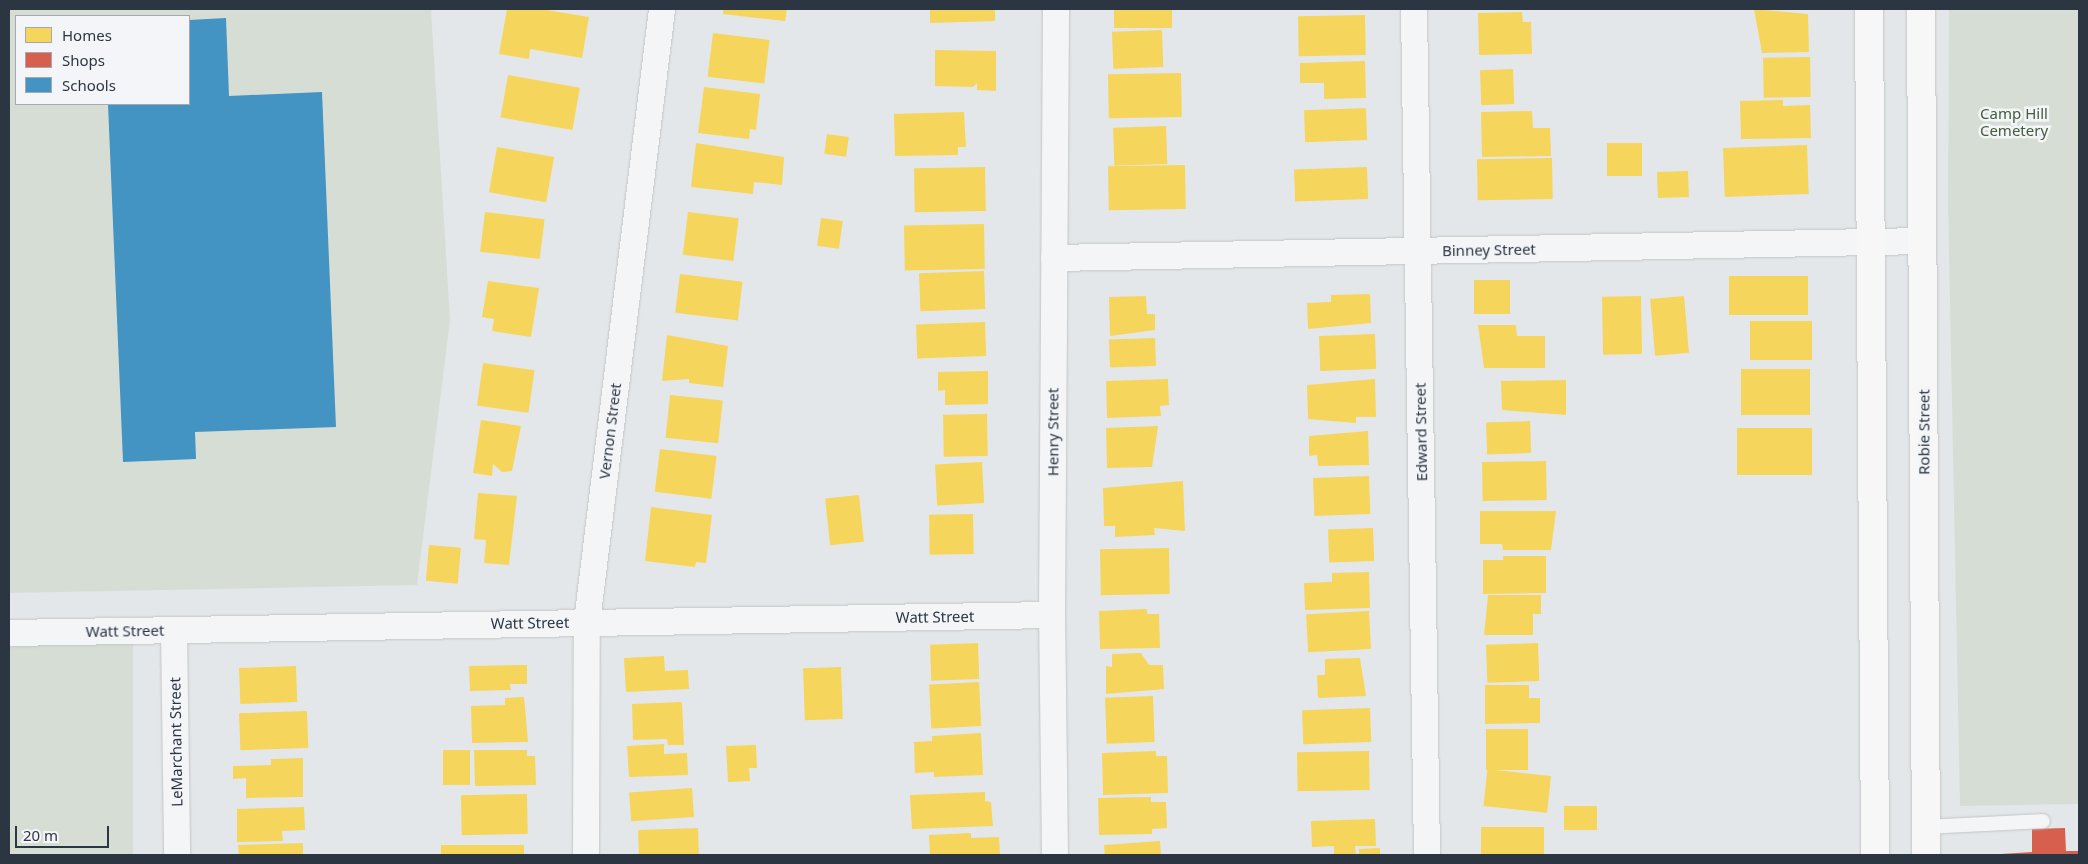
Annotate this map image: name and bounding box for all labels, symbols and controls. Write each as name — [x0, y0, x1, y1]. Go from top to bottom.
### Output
legend — [15, 15, 190, 105]
text: Homes — [62, 25, 112, 45]
text: Shops — [62, 50, 105, 70]
text: Schools — [62, 75, 116, 95]
park label: Camp Hill Cemetery — [1980, 104, 2048, 139]
street label: Binney Street — [1442, 240, 1536, 260]
street label: Vernon Street — [595, 382, 625, 480]
street label: Edward Street — [1411, 383, 1431, 481]
street label: Henry Street — [1044, 388, 1062, 476]
street label: Robie Street — [1915, 389, 1933, 475]
street label: Watt Street — [896, 607, 974, 627]
street label: Watt Street — [491, 613, 569, 633]
street label: Watt Street — [86, 621, 164, 641]
street label: LeMarchant Street — [166, 677, 186, 807]
scale bar — [18, 816, 111, 848]
text: 20 m — [23, 825, 58, 845]

